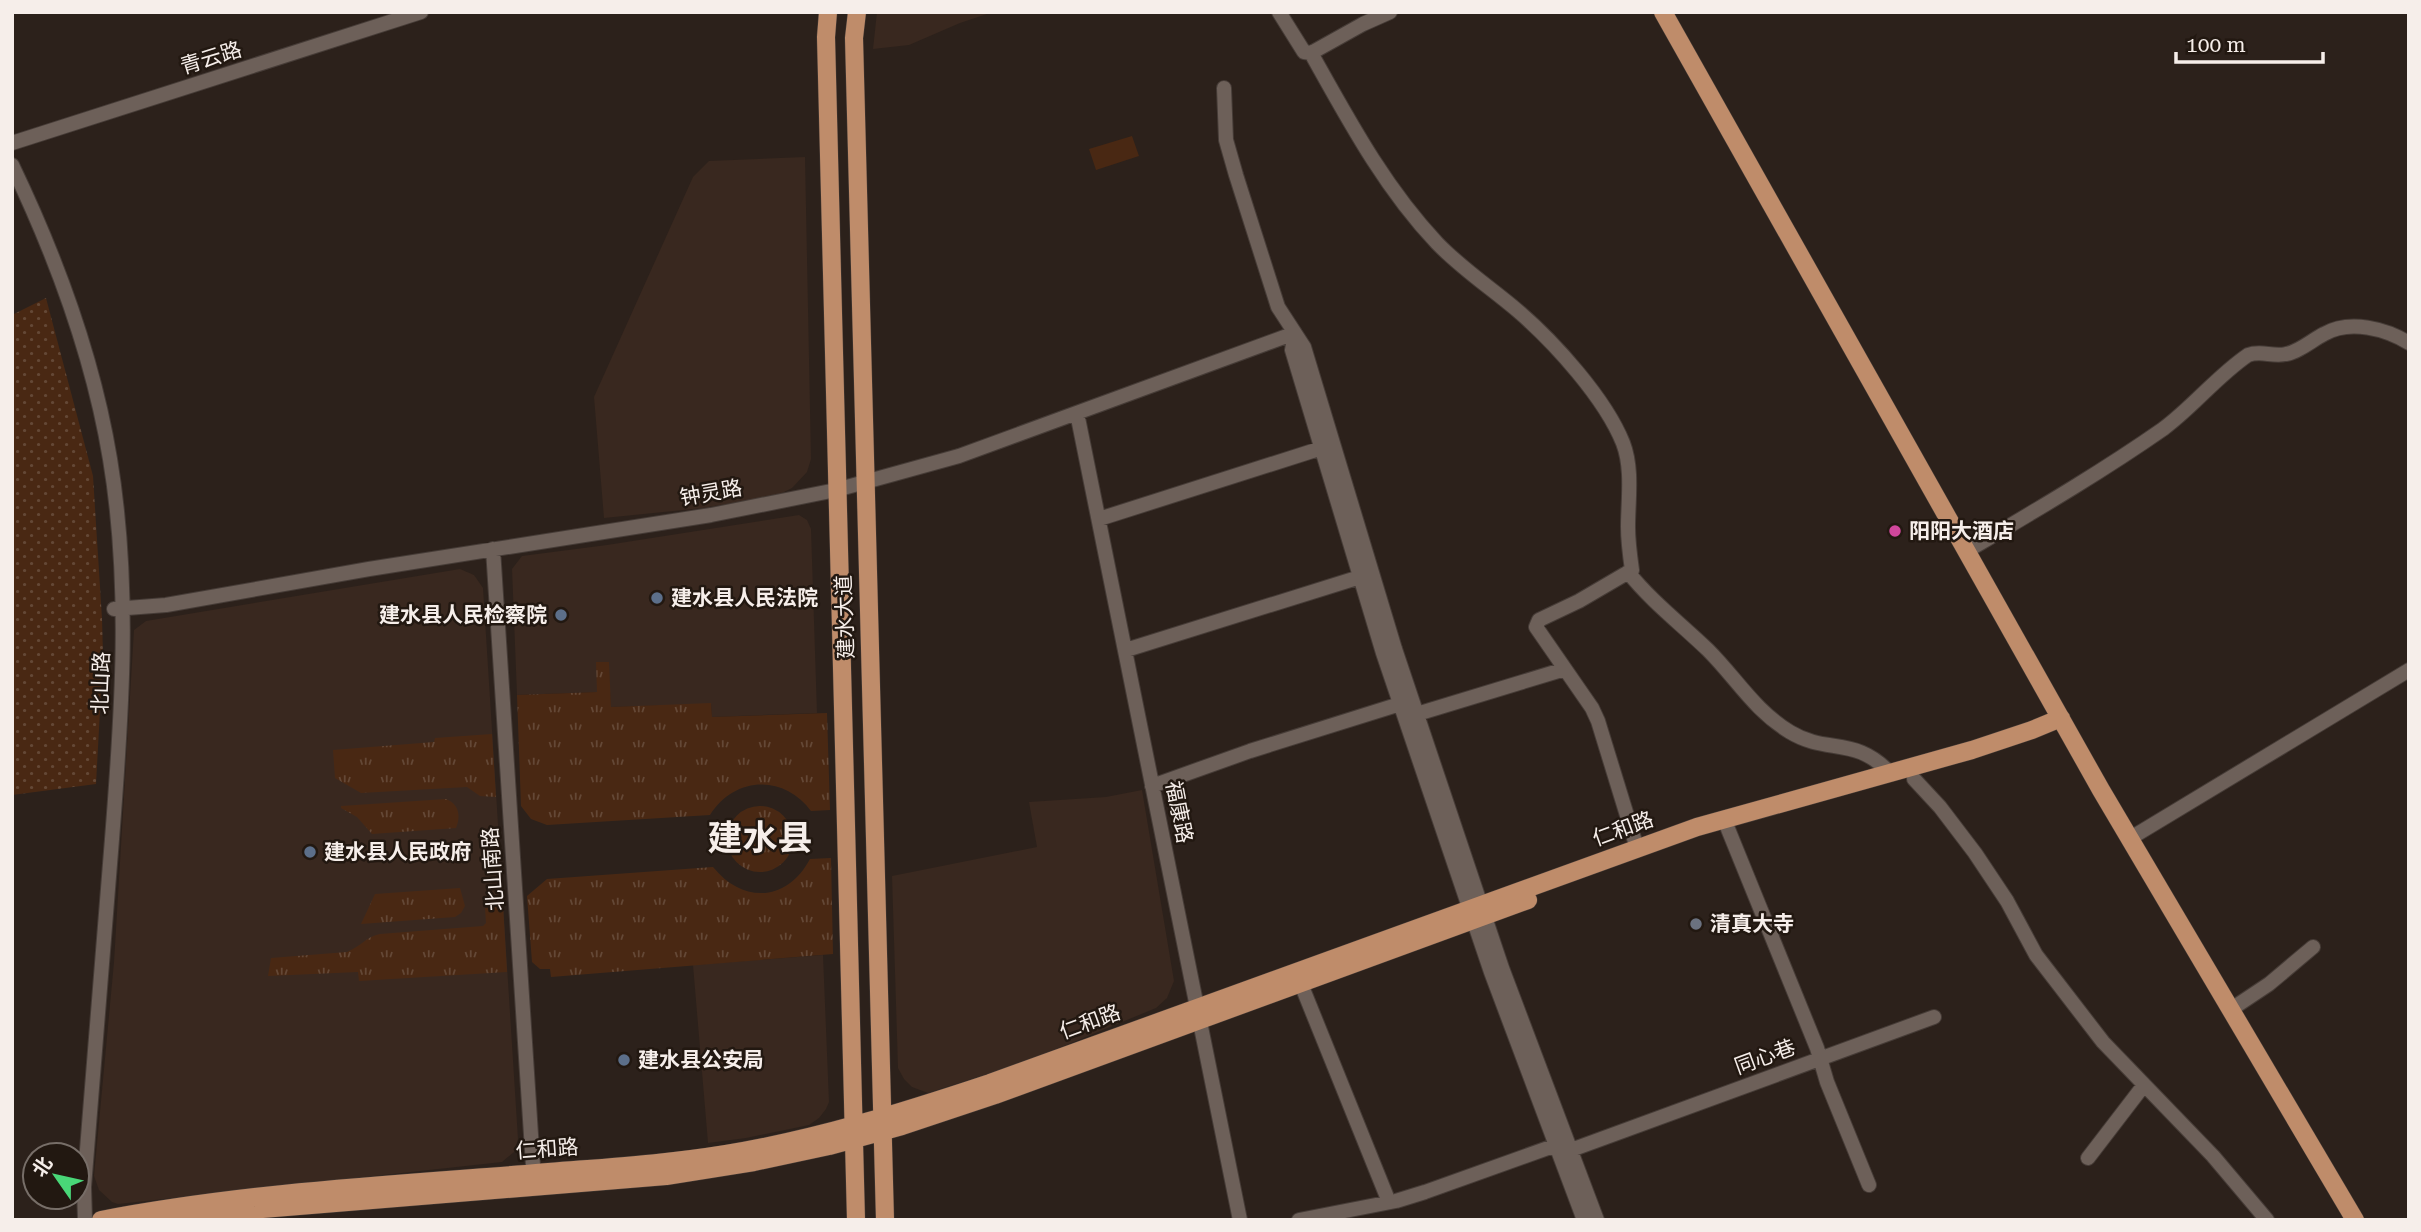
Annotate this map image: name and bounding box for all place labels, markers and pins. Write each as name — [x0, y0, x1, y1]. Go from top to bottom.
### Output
place label: 阳阳大酒店 — [1909, 519, 2014, 543]
marker: 阳阳大酒店 — [1887, 523, 1903, 539]
place label: 建水县人民法院 — [671, 586, 818, 610]
marker: 建水县人民法院 — [649, 590, 665, 606]
place label: 建水县人民检察院 — [379, 603, 547, 627]
marker: 建水县人民检察院 — [553, 607, 569, 623]
place label: 建水县人民政府 — [324, 840, 471, 864]
marker: 建水县人民政府 — [302, 844, 318, 860]
place label: 清真大寺 — [1710, 912, 1794, 936]
marker: 清真大寺 — [1688, 916, 1704, 932]
place label: 建水县公安局 — [638, 1048, 764, 1072]
marker: 建水县公安局 — [616, 1052, 632, 1068]

